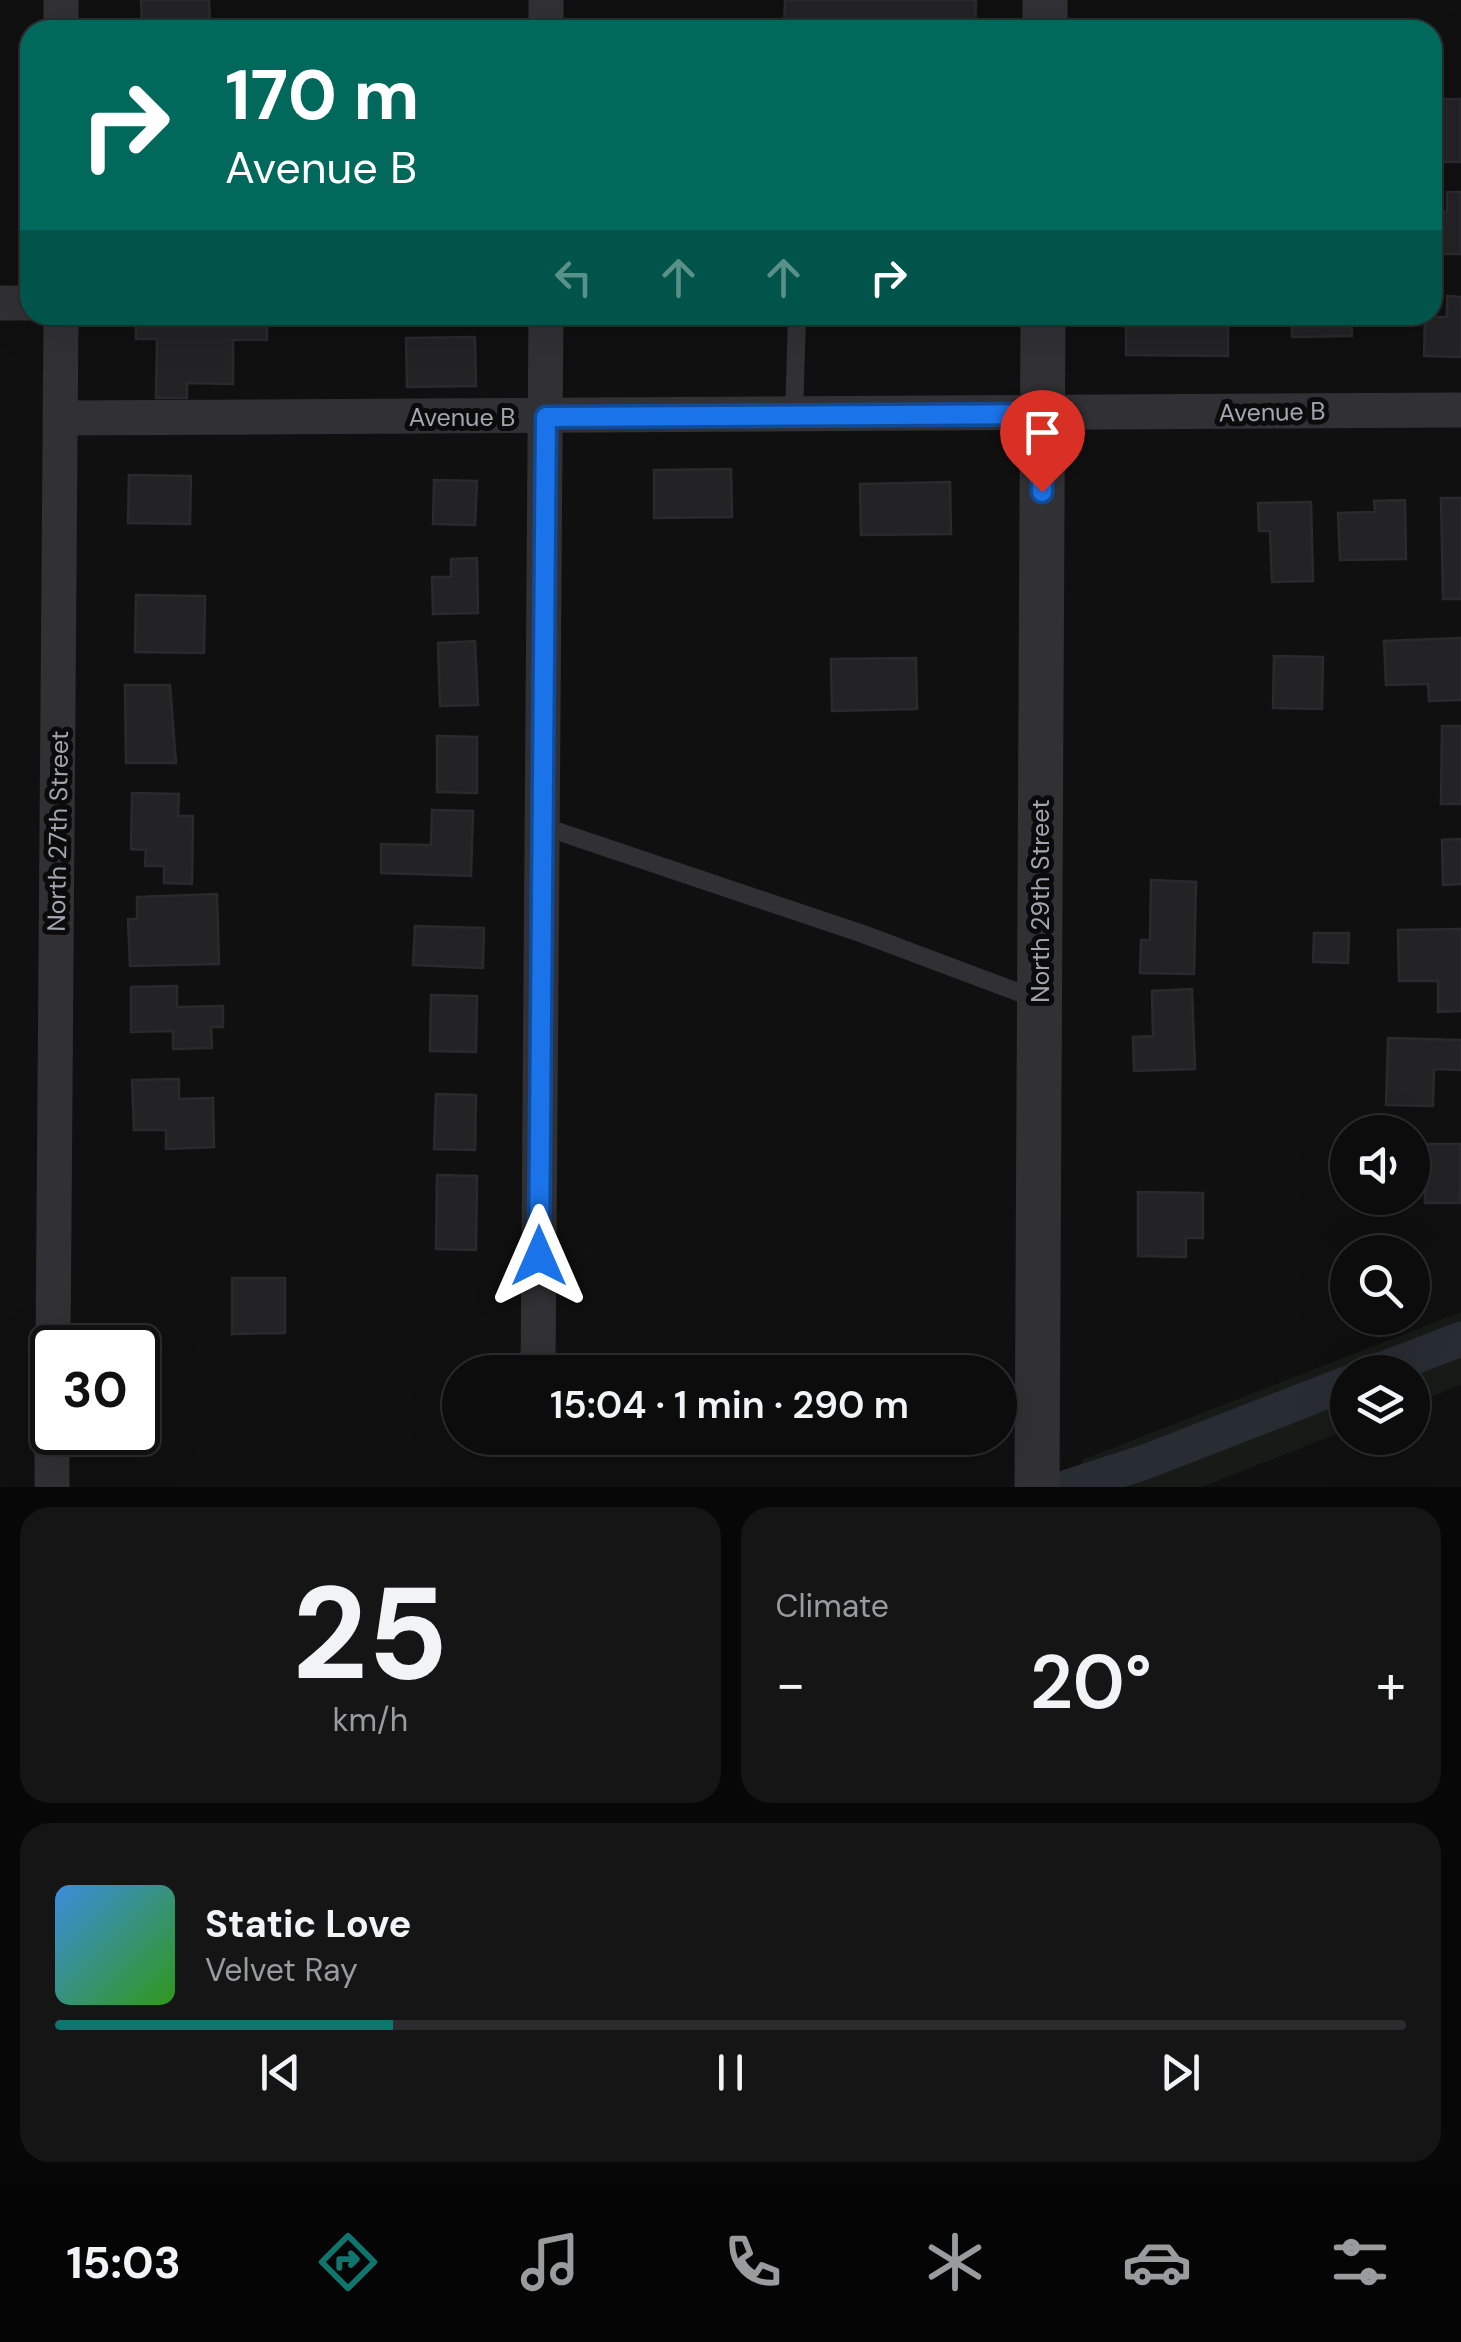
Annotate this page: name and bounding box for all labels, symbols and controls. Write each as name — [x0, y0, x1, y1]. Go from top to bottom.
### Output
text: 170 m — [225, 50, 419, 141]
icon: right — [60, 60, 190, 190]
text: Avenue B — [225, 138, 417, 197]
icon: left — [546, 250, 601, 305]
icon: ahead — [651, 250, 706, 305]
icon: ahead — [756, 250, 811, 305]
icon: right — [861, 250, 916, 305]
pin — [1000, 390, 1085, 493]
street label: Avenue B — [1218, 395, 1326, 429]
street label: Avenue B — [409, 401, 515, 434]
icon: arrive — [1015, 405, 1070, 460]
street label: North 27th Street — [40, 730, 76, 932]
street label: North 29th Street — [1024, 799, 1057, 1003]
map controls — [1330, 1115, 1430, 1455]
button: sound — [1330, 1115, 1430, 1215]
position arrow — [487, 1204, 591, 1308]
button: search — [1330, 1235, 1430, 1335]
speed limit sign: 30 — [30, 1325, 160, 1455]
button: layers — [1330, 1355, 1430, 1455]
text: 15:04 · 1 min · 290 m — [550, 1380, 909, 1430]
text: 25 — [292, 1549, 448, 1718]
text: Climate — [776, 1585, 889, 1627]
text: 20° — [1030, 1634, 1152, 1731]
text: − — [776, 1648, 806, 1720]
text: + — [1376, 1648, 1406, 1720]
text: km/h — [332, 1699, 408, 1741]
text: Static Love — [205, 1899, 411, 1949]
text: Velvet Ray — [205, 1949, 358, 1991]
icon: previous — [253, 2045, 308, 2100]
icon: pause — [703, 2045, 758, 2100]
icon: next — [1153, 2045, 1208, 2100]
icon: directions — [313, 2227, 383, 2297]
icon: music — [515, 2227, 585, 2297]
icon: phone — [718, 2227, 788, 2297]
icon: climate — [920, 2227, 990, 2297]
icon: car — [1122, 2227, 1192, 2297]
icon: filters — [1325, 2227, 1395, 2297]
text: 15:03 — [66, 2233, 181, 2292]

